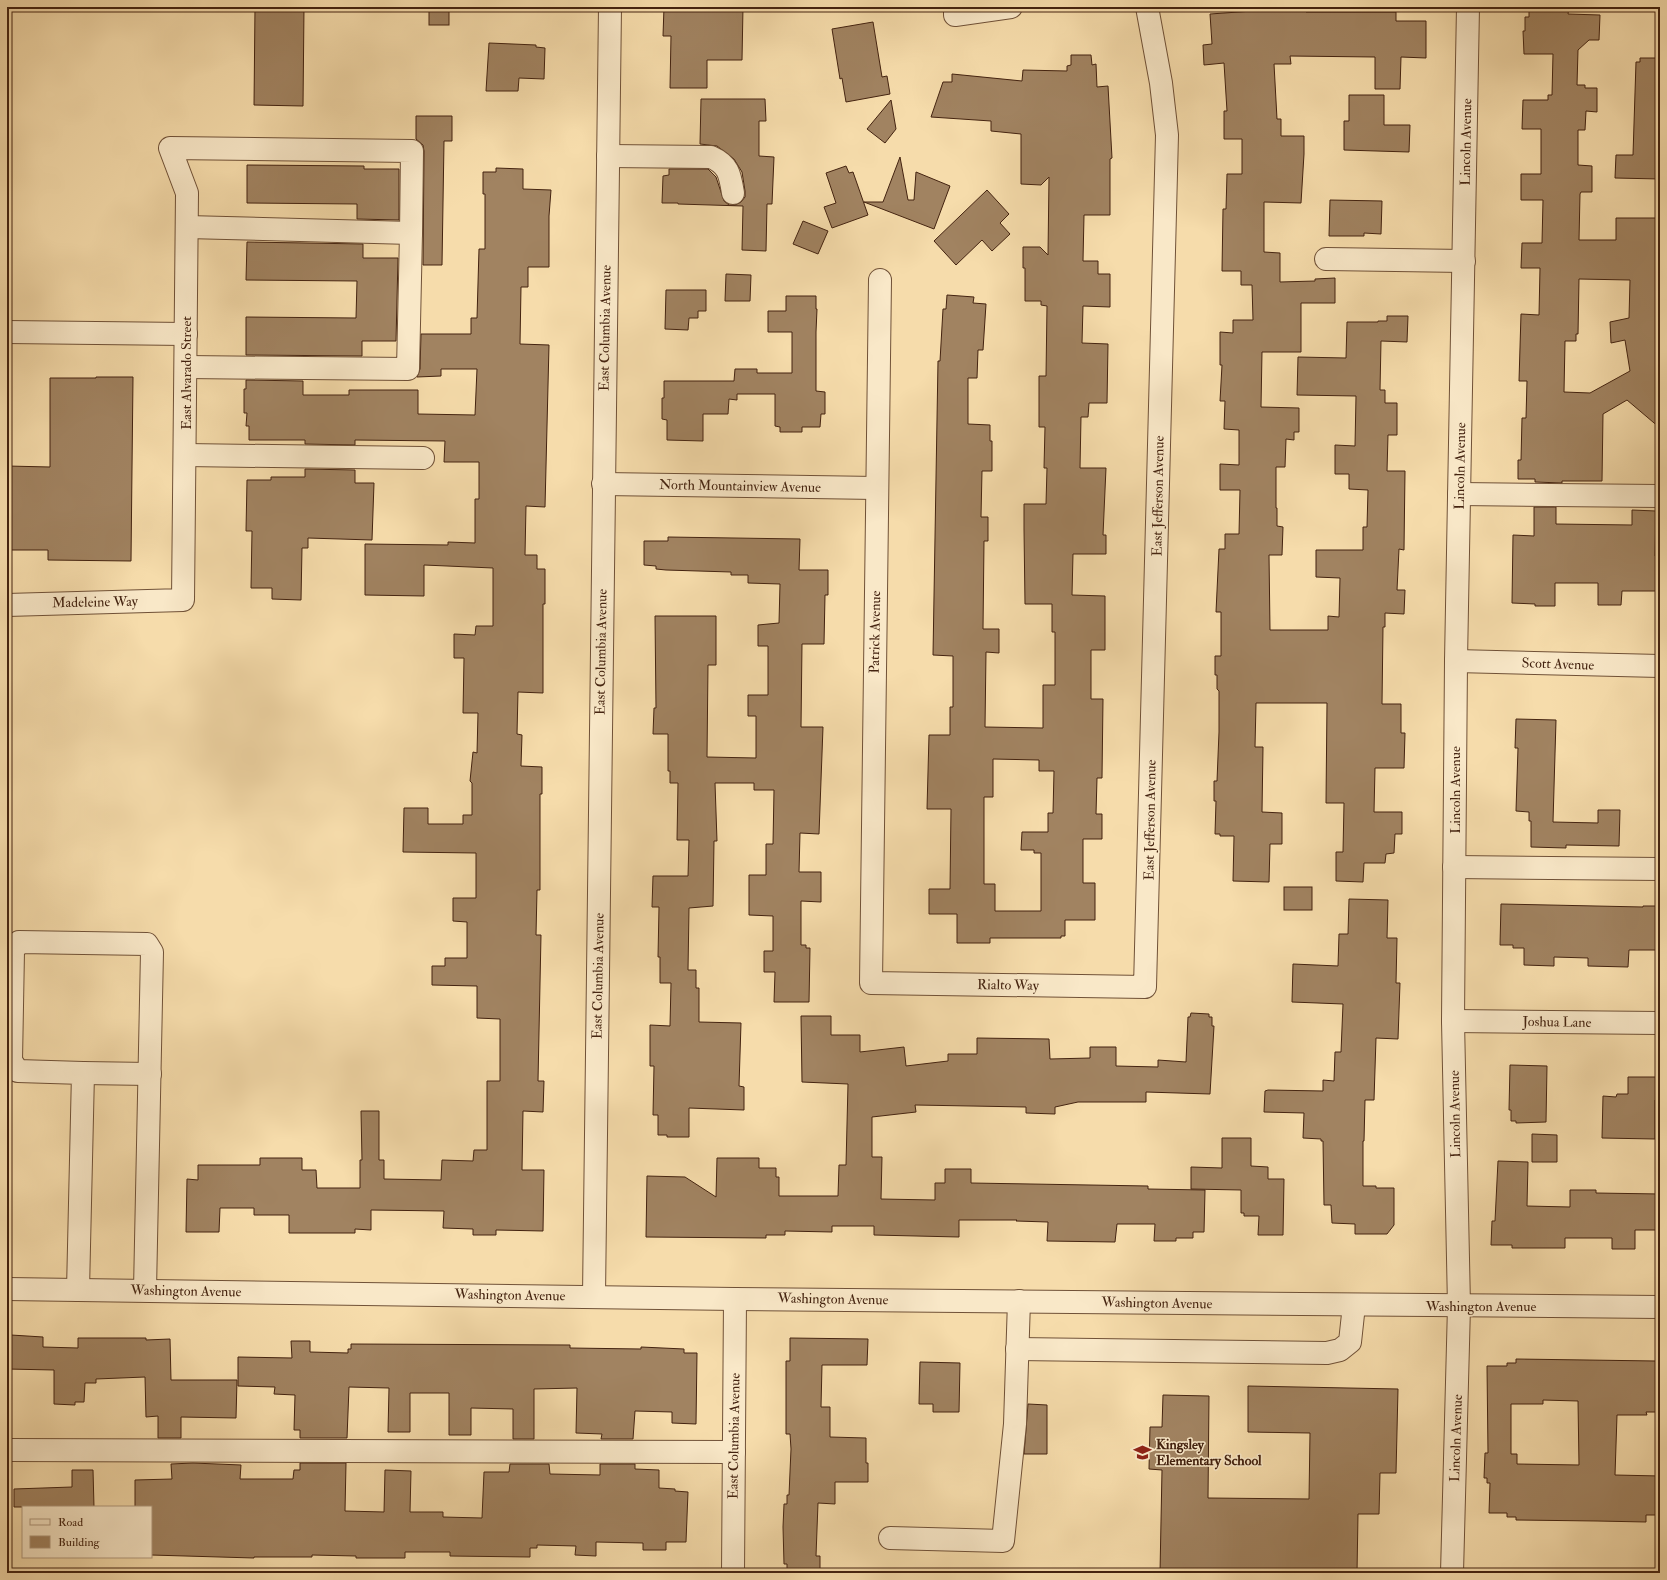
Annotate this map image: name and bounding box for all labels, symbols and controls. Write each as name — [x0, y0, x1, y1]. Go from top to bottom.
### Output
street label: Lincoln Avenue — [1457, 98, 1475, 186]
street label: East Columbia Avenue — [595, 265, 615, 391]
street label: East Alvarado Street — [178, 316, 195, 430]
street label: Lincoln Avenue — [1451, 422, 1469, 510]
street label: East Jefferson Avenue — [1148, 435, 1168, 556]
street label: North Mountainview Avenue — [659, 476, 821, 496]
street label: East Columbia Avenue — [591, 589, 611, 715]
street label: Patrick Avenue — [866, 590, 884, 674]
street label: Madeleine Way — [52, 593, 139, 612]
street label: Scott Avenue — [1521, 654, 1595, 674]
street label: Lincoln Avenue — [1447, 746, 1464, 834]
street label: East Jefferson Avenue — [1140, 759, 1160, 880]
street label: East Columbia Avenue — [588, 913, 608, 1039]
street label: Rialto Way — [977, 976, 1040, 995]
street label: Joshua Lane — [1521, 1013, 1592, 1031]
street label: Lincoln Avenue — [1446, 1070, 1464, 1158]
street label: Washington Avenue — [130, 1282, 242, 1300]
street label: Washington Avenue — [454, 1286, 566, 1304]
street label: Washington Avenue — [777, 1290, 889, 1308]
street label: Washington Avenue — [1101, 1294, 1213, 1312]
street label: Washington Avenue — [1425, 1298, 1536, 1315]
street label: East Columbia Avenue — [724, 1373, 744, 1499]
street label: Lincoln Avenue — [1446, 1394, 1466, 1482]
place label: Kingsley Elementary School — [1156, 1436, 1262, 1470]
school or university icon: Kingsley Elementary School — [1133, 1442, 1153, 1462]
legend — [22, 1506, 152, 1558]
text: Road — [58, 1515, 83, 1530]
text: Building — [58, 1535, 101, 1550]

